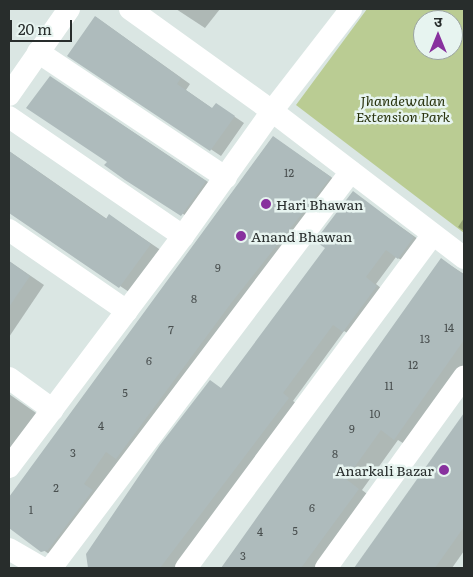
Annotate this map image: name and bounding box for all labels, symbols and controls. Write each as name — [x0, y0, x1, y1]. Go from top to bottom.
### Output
scale bar — [12, 10, 75, 42]
north arrow — [413, 10, 463, 60]
text: उ — [434, 11, 442, 31]
text: 20 m — [18, 17, 52, 40]
park label: Jhandewalan Extension Park — [356, 92, 450, 124]
house number: 12 — [284, 165, 294, 179]
place label: Hari Bhawan — [276, 196, 363, 212]
marker: Hari Bhawan — [260, 198, 272, 210]
place label: Anand Bhawan — [251, 228, 352, 244]
marker: Anand Bhawan — [235, 230, 247, 242]
house number: 9 — [215, 260, 221, 274]
house number: 8 — [191, 291, 197, 305]
house number: 14 — [444, 320, 454, 334]
house number: 7 — [168, 322, 174, 336]
house number: 13 — [420, 331, 430, 345]
house number: 6 — [146, 353, 152, 367]
house number: 12 — [408, 357, 418, 371]
house number: 11 — [385, 378, 393, 392]
house number: 5 — [122, 385, 128, 399]
house number: 10 — [370, 406, 380, 420]
house number: 4 — [98, 418, 104, 432]
house number: 9 — [349, 421, 355, 435]
house number: 3 — [70, 445, 76, 459]
house number: 8 — [332, 446, 338, 460]
place label: Anarkali Bazar — [335, 462, 434, 478]
marker: Anarkali Bazar — [438, 464, 450, 476]
house number: 2 — [53, 480, 59, 494]
house number: 6 — [309, 500, 315, 514]
house number: 1 — [29, 502, 33, 516]
house number: 5 — [292, 523, 298, 537]
house number: 4 — [257, 524, 263, 538]
house number: 3 — [240, 548, 246, 562]

